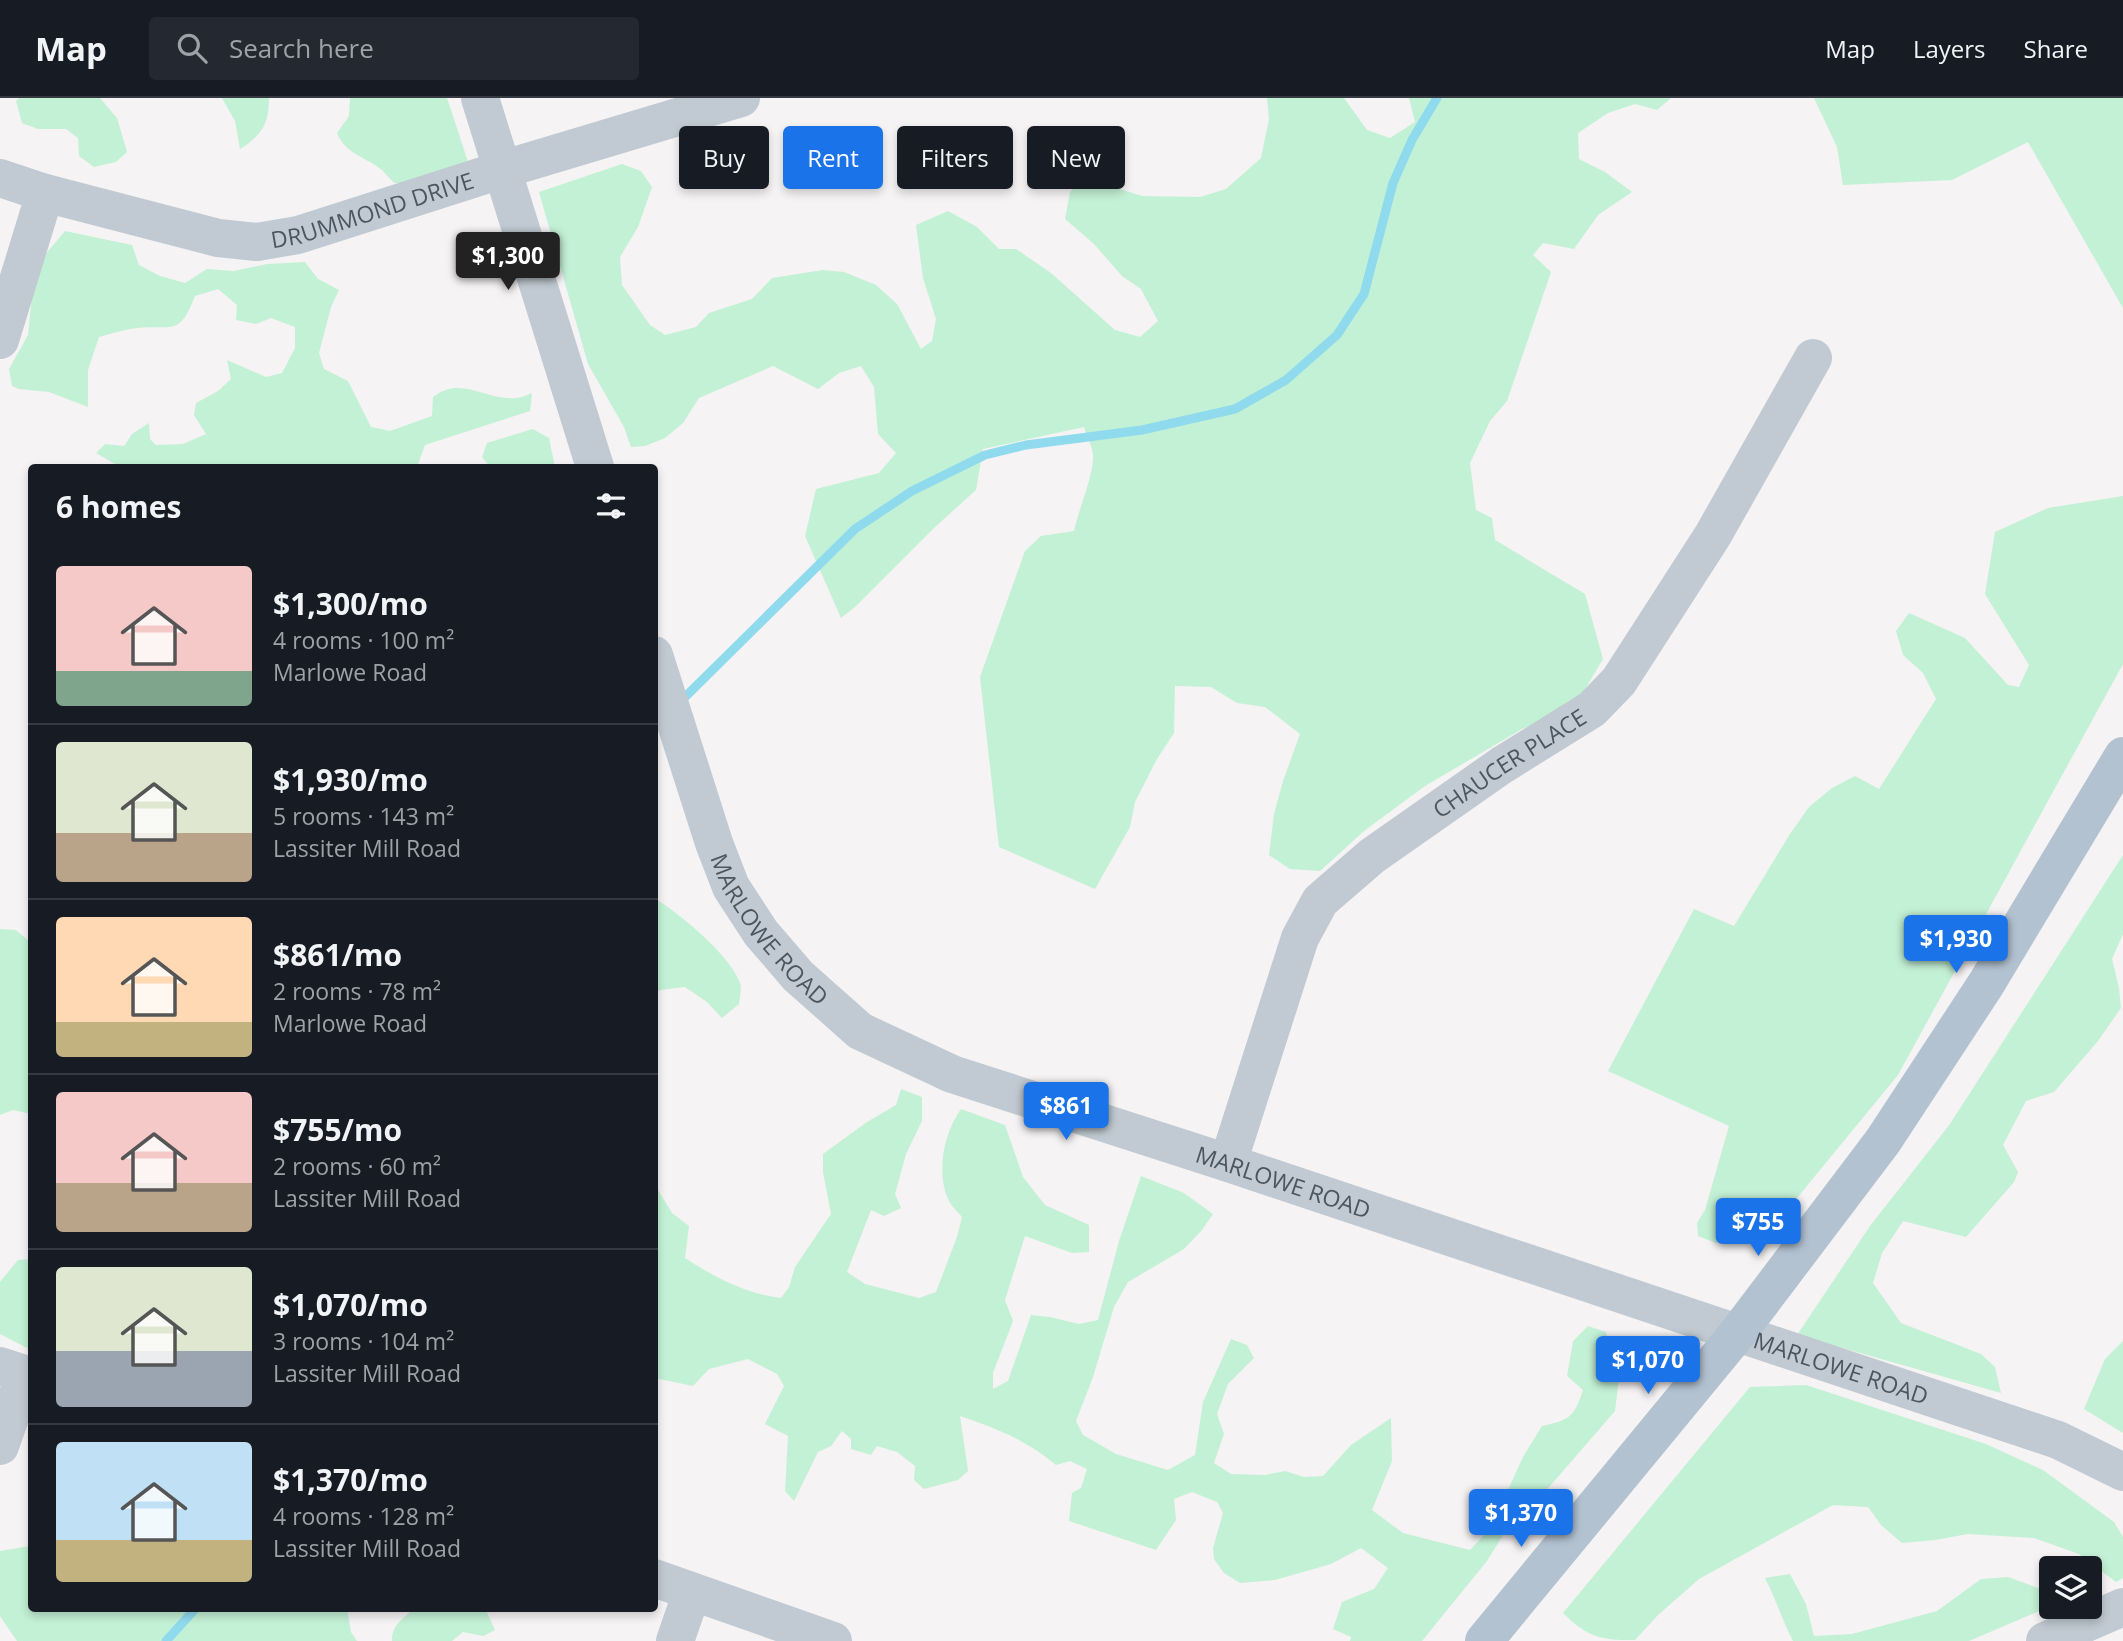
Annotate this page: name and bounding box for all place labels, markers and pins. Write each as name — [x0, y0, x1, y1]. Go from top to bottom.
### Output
pin: $1,300 — [451, 232, 565, 292]
pin: $1,930 — [1899, 916, 2013, 975]
pin: $861 — [1025, 1082, 1107, 1142]
pin: $755 — [1717, 1198, 1799, 1258]
pin: $1,070 — [1591, 1336, 1705, 1396]
pin: $1,370 — [1464, 1490, 1578, 1549]

